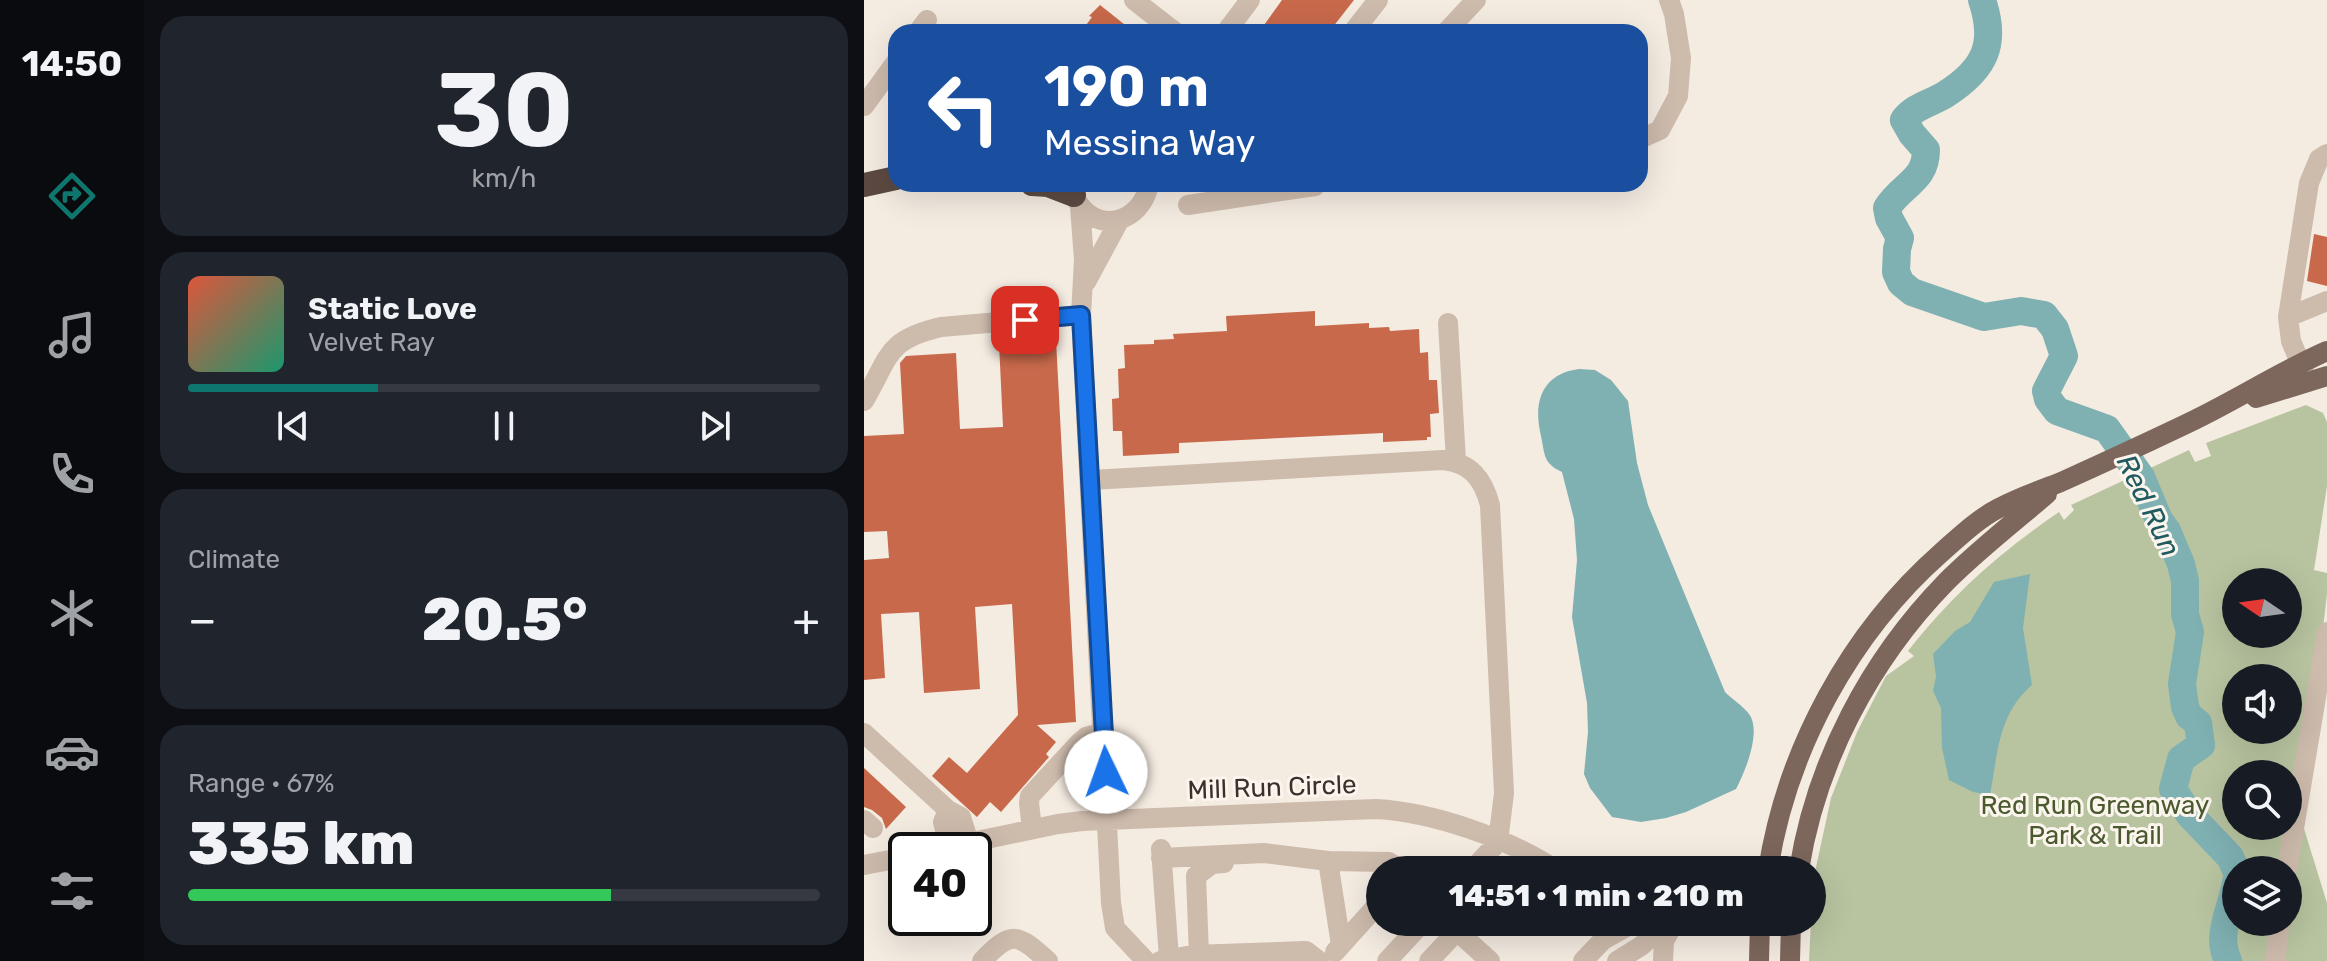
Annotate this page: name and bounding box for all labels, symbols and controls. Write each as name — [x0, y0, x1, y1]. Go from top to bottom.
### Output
text: 14:50 — [22, 42, 122, 85]
text: 30 — [434, 49, 574, 172]
text: 190 m — [1044, 54, 1209, 120]
icon: left — [912, 56, 1016, 160]
text: Messina Way — [1044, 121, 1255, 164]
text: km/h — [472, 163, 536, 194]
icon: directions — [44, 168, 100, 224]
pin — [991, 286, 1059, 354]
text: Static Love — [308, 291, 477, 327]
icon: arrive — [1003, 298, 1047, 342]
icon: music — [44, 307, 100, 363]
text: Velvet Ray — [308, 327, 435, 358]
icon: previous — [271, 404, 315, 448]
icon: pause — [482, 404, 526, 448]
icon: next — [693, 404, 737, 448]
icon: phone — [44, 446, 100, 502]
water label: Red Run — [2110, 449, 2187, 562]
text: Climate — [188, 544, 280, 575]
north arrow — [2222, 568, 2302, 648]
map controls — [2222, 568, 2302, 936]
text: 20.5° — [422, 584, 587, 655]
icon: climate — [44, 585, 100, 641]
text: − — [188, 594, 217, 646]
text: + — [793, 594, 820, 646]
button: sound — [2222, 664, 2302, 744]
icon: car — [44, 724, 100, 780]
position arrow — [1064, 730, 1148, 814]
button: search — [2222, 760, 2302, 840]
text: Range · 67% — [188, 768, 335, 799]
street label: Mill Run Circle — [1187, 769, 1357, 806]
park label: Red Run Greenway Park & Trail — [1981, 790, 2209, 851]
text: 335 km — [188, 808, 415, 879]
speed limit sign: 40 — [888, 832, 992, 936]
button: layers — [2222, 856, 2302, 936]
icon: filters — [44, 863, 100, 919]
text: 14:51 · 1 min · 210 m — [1448, 878, 1744, 914]

